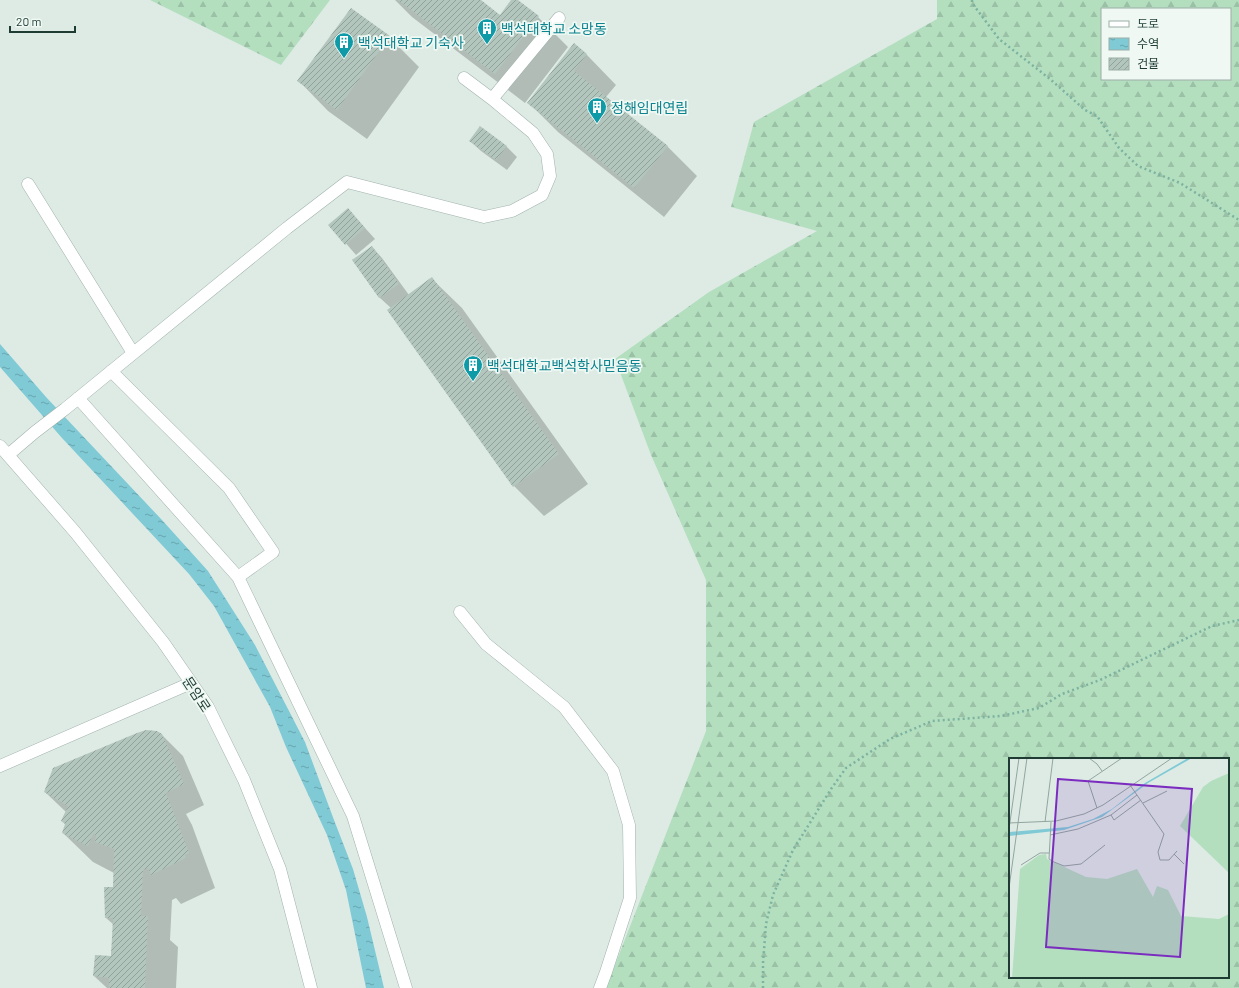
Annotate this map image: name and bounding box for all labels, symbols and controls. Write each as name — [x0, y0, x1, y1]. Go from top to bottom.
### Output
scale bar — [10, 8, 75, 34]
legend — [1101, 8, 1231, 80]
text: 20 m — [16, 14, 42, 28]
text: 도로 — [1137, 16, 1159, 30]
building icon: 백석대학교 소망동 — [476, 17, 498, 45]
place label: 백석대학교 소망동 — [501, 20, 607, 37]
building icon: 백석대학교 기숙사 — [333, 31, 355, 59]
place label: 백석대학교 기숙사 — [358, 34, 464, 51]
text: 수역 — [1137, 36, 1159, 50]
text: 건물 — [1137, 56, 1159, 70]
building icon: 정해임대연립 — [586, 96, 608, 124]
place label: 정해임대연립 — [611, 99, 688, 116]
building icon: 백석대학교백석학사믿음동 — [462, 354, 484, 382]
place label: 백석대학교백석학사믿음동 — [487, 357, 642, 374]
street label: 문암로 — [179, 673, 215, 715]
inset map — [1009, 758, 1229, 978]

